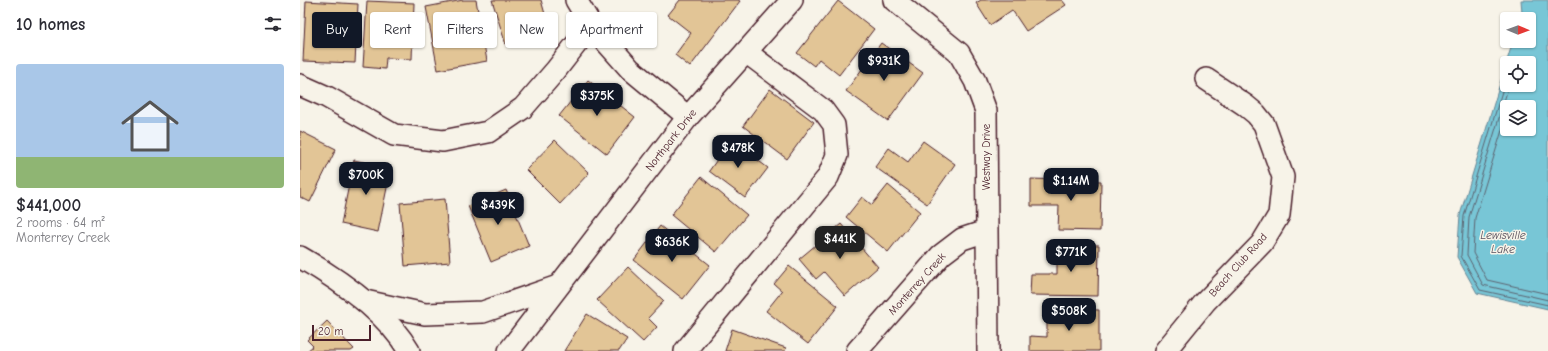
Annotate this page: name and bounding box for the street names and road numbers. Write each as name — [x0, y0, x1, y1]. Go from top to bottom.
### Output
street label: Northpark Drive — [643, 106, 700, 174]
street label: Westway Drive — [980, 123, 993, 190]
street label: Beach Club Road — [1206, 230, 1270, 299]
street label: Monterrey Creek — [886, 250, 949, 318]

